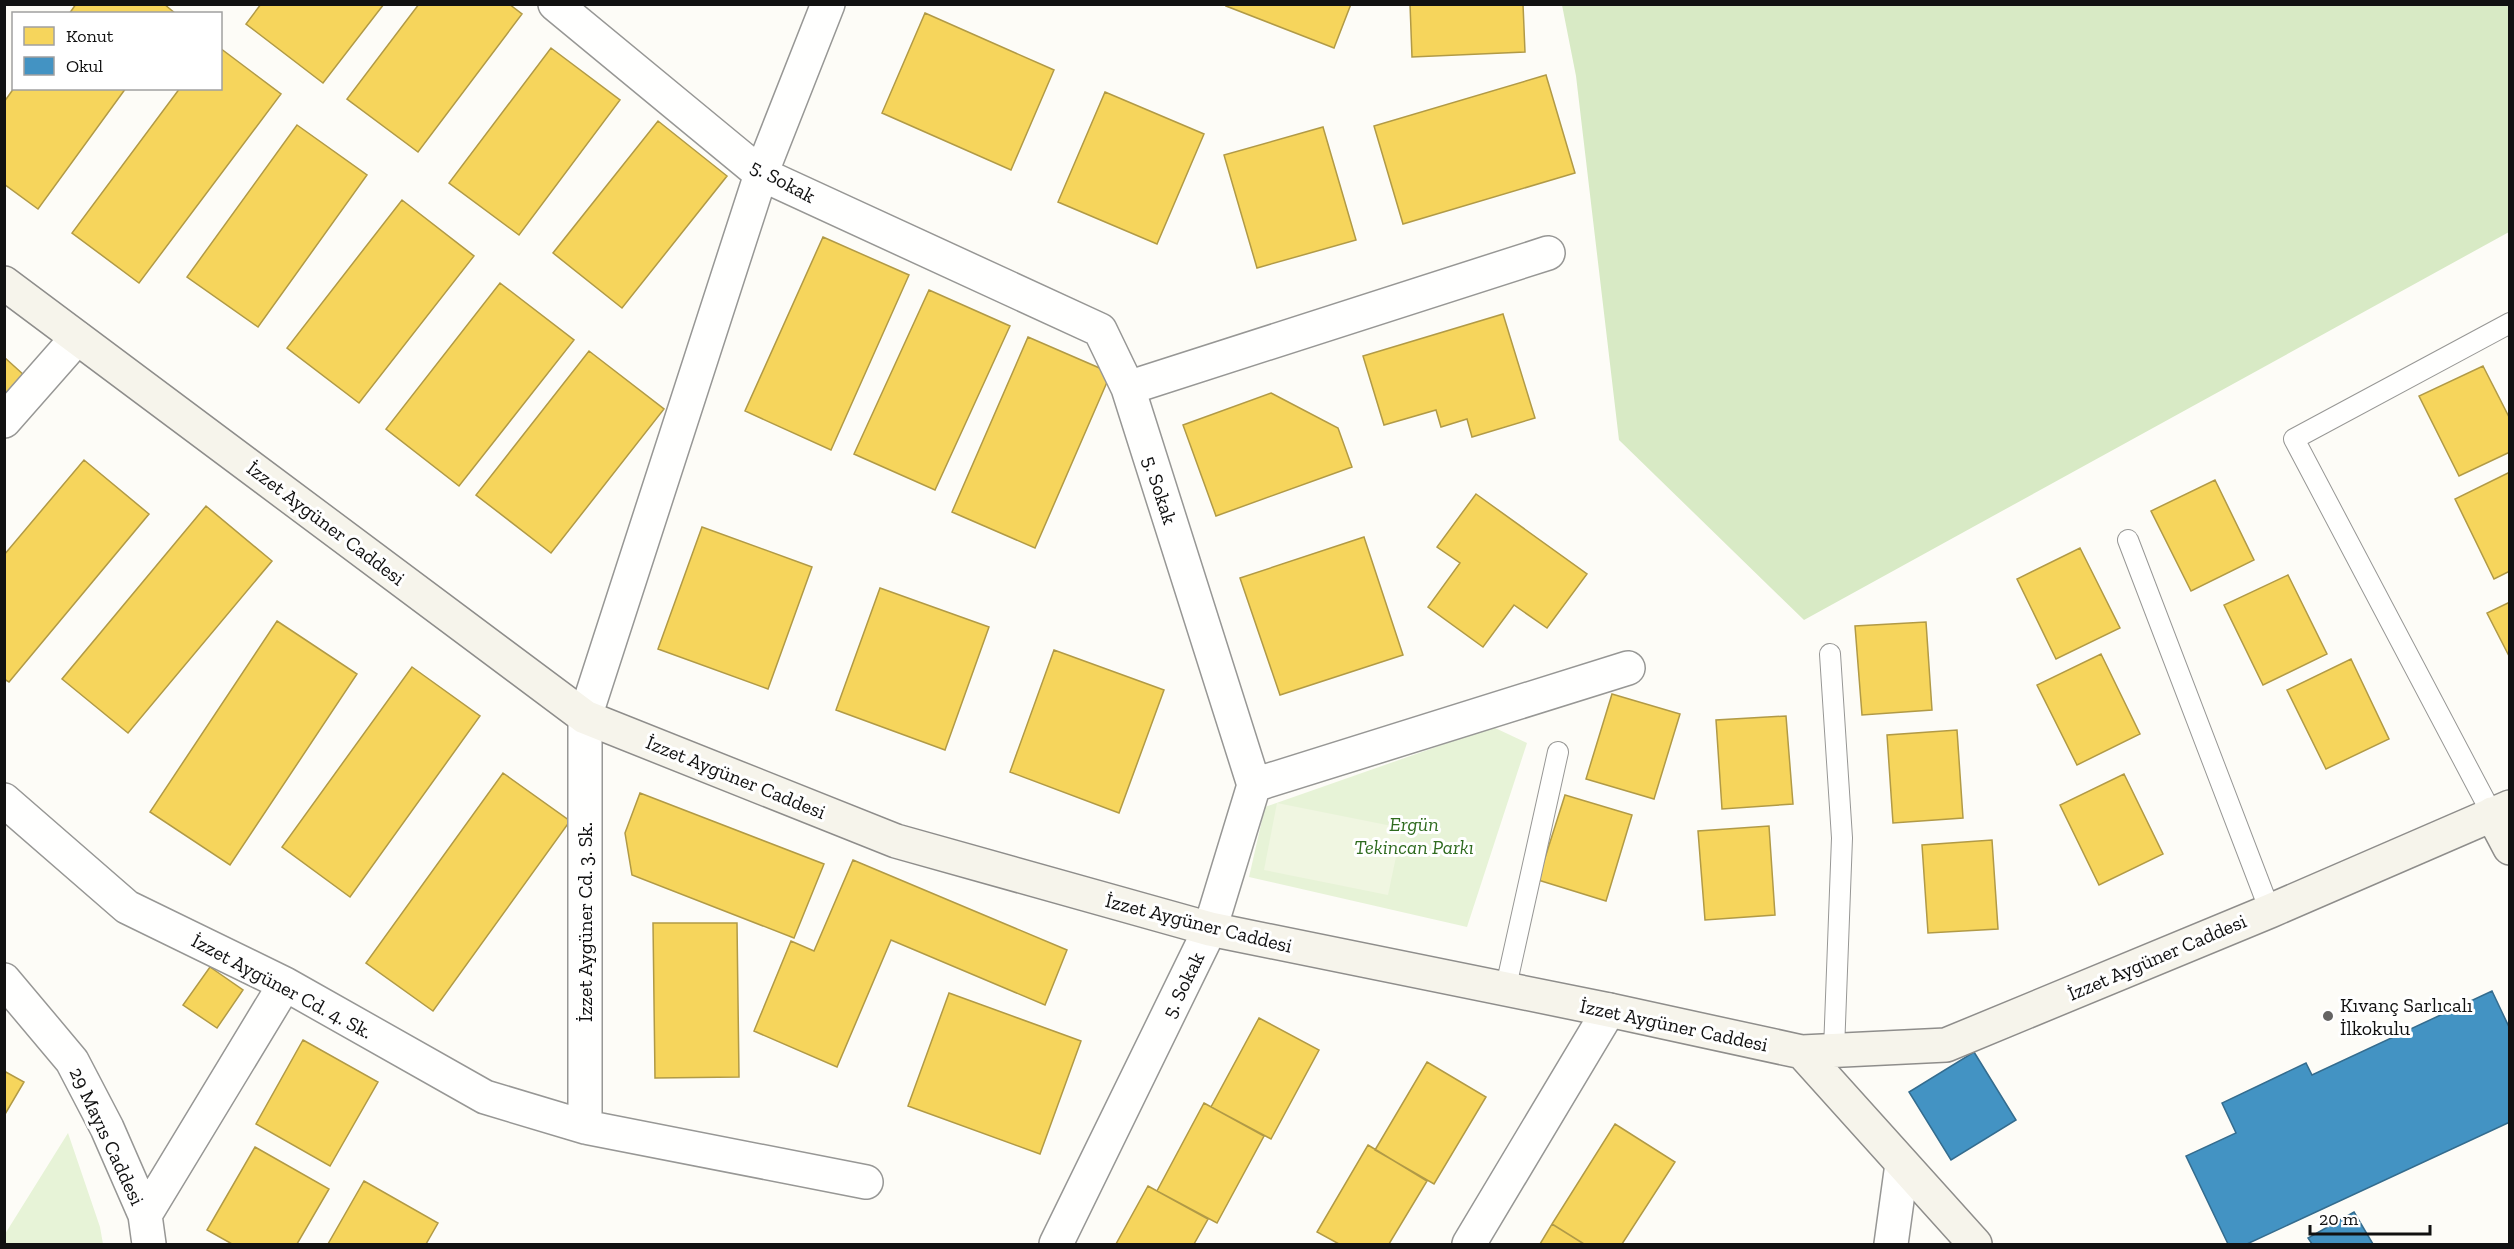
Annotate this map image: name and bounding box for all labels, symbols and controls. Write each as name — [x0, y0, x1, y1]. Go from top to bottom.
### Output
legend — [12, 12, 222, 90]
text: Konut — [66, 25, 114, 47]
text: Okul — [66, 55, 103, 77]
street label: 5. Sokak — [746, 154, 820, 208]
street label: 5. Sokak — [1138, 453, 1182, 528]
street label: İzzet Aygüner Caddesi — [242, 456, 410, 590]
street label: İzzet Aygüner Caddesi — [643, 730, 830, 824]
park label: Ergün Tekincan Parkı — [1354, 812, 1474, 859]
street label: İzzet Aygüner Cd. 3. Sk. — [573, 822, 597, 1022]
street label: İzzet Aygüner Caddesi — [1103, 888, 1295, 958]
street label: İzzet Aygüner Caddesi — [2064, 908, 2250, 1005]
street label: İzzet Aygüner Cd. 4. Sk. — [188, 928, 376, 1044]
street label: 5. Sokak — [1157, 948, 1209, 1022]
street label: İzzet Aygüner Caddesi — [1578, 993, 1771, 1057]
place label: Kıvanç Sarlıcalı İlkokulu — [2340, 993, 2473, 1040]
marker: Kıvanç Sarlıcalı İlkokulu — [2321, 1009, 2335, 1023]
street label: 29 Mayıs Caddesi — [65, 1063, 150, 1209]
scale bar — [2310, 1198, 2430, 1236]
text: 20 m — [2319, 1208, 2359, 1230]

